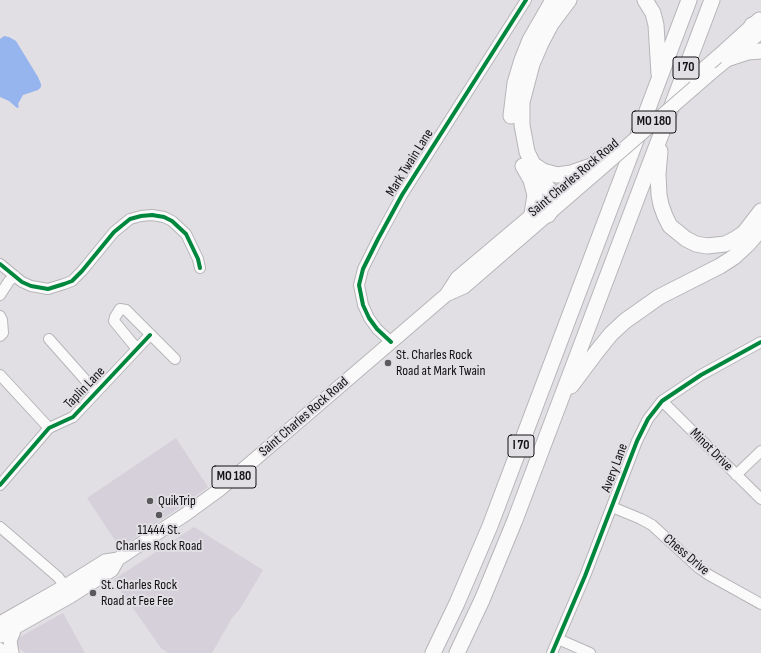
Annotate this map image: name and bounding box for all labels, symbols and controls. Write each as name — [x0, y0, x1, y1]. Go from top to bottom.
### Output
road number: I 70 — [673, 57, 699, 79]
road number: MO 180 — [632, 111, 676, 133]
street label: Mark Twain Lane — [383, 126, 437, 200]
street label: Saint Charles Rock Road — [525, 135, 623, 221]
place label: St. Charles Rock Road at Mark Twain — [396, 347, 485, 380]
marker: St. Charles Rock Road at Mark Twain — [383, 358, 393, 368]
street label: Taplin Lane — [61, 364, 109, 412]
street label: Saint Charles Rock Road — [256, 374, 352, 460]
street label: Minot Drive — [686, 425, 736, 475]
road number: I 70 — [508, 435, 534, 457]
street label: Avery Lane — [598, 441, 632, 495]
road number: MO 180 — [212, 466, 256, 488]
place label: QuikTrip — [158, 493, 196, 509]
marker: QuikTrip — [145, 496, 155, 506]
marker: 11444 St. Charles Rock Road — [154, 510, 164, 520]
place label: 11444 St. Charles Rock Road — [116, 522, 202, 554]
street label: Chess Drive — [660, 531, 712, 579]
place label: St. Charles Rock Road at Fee Fee — [101, 577, 177, 610]
marker: St. Charles Rock Road at Fee Fee — [88, 588, 98, 598]

